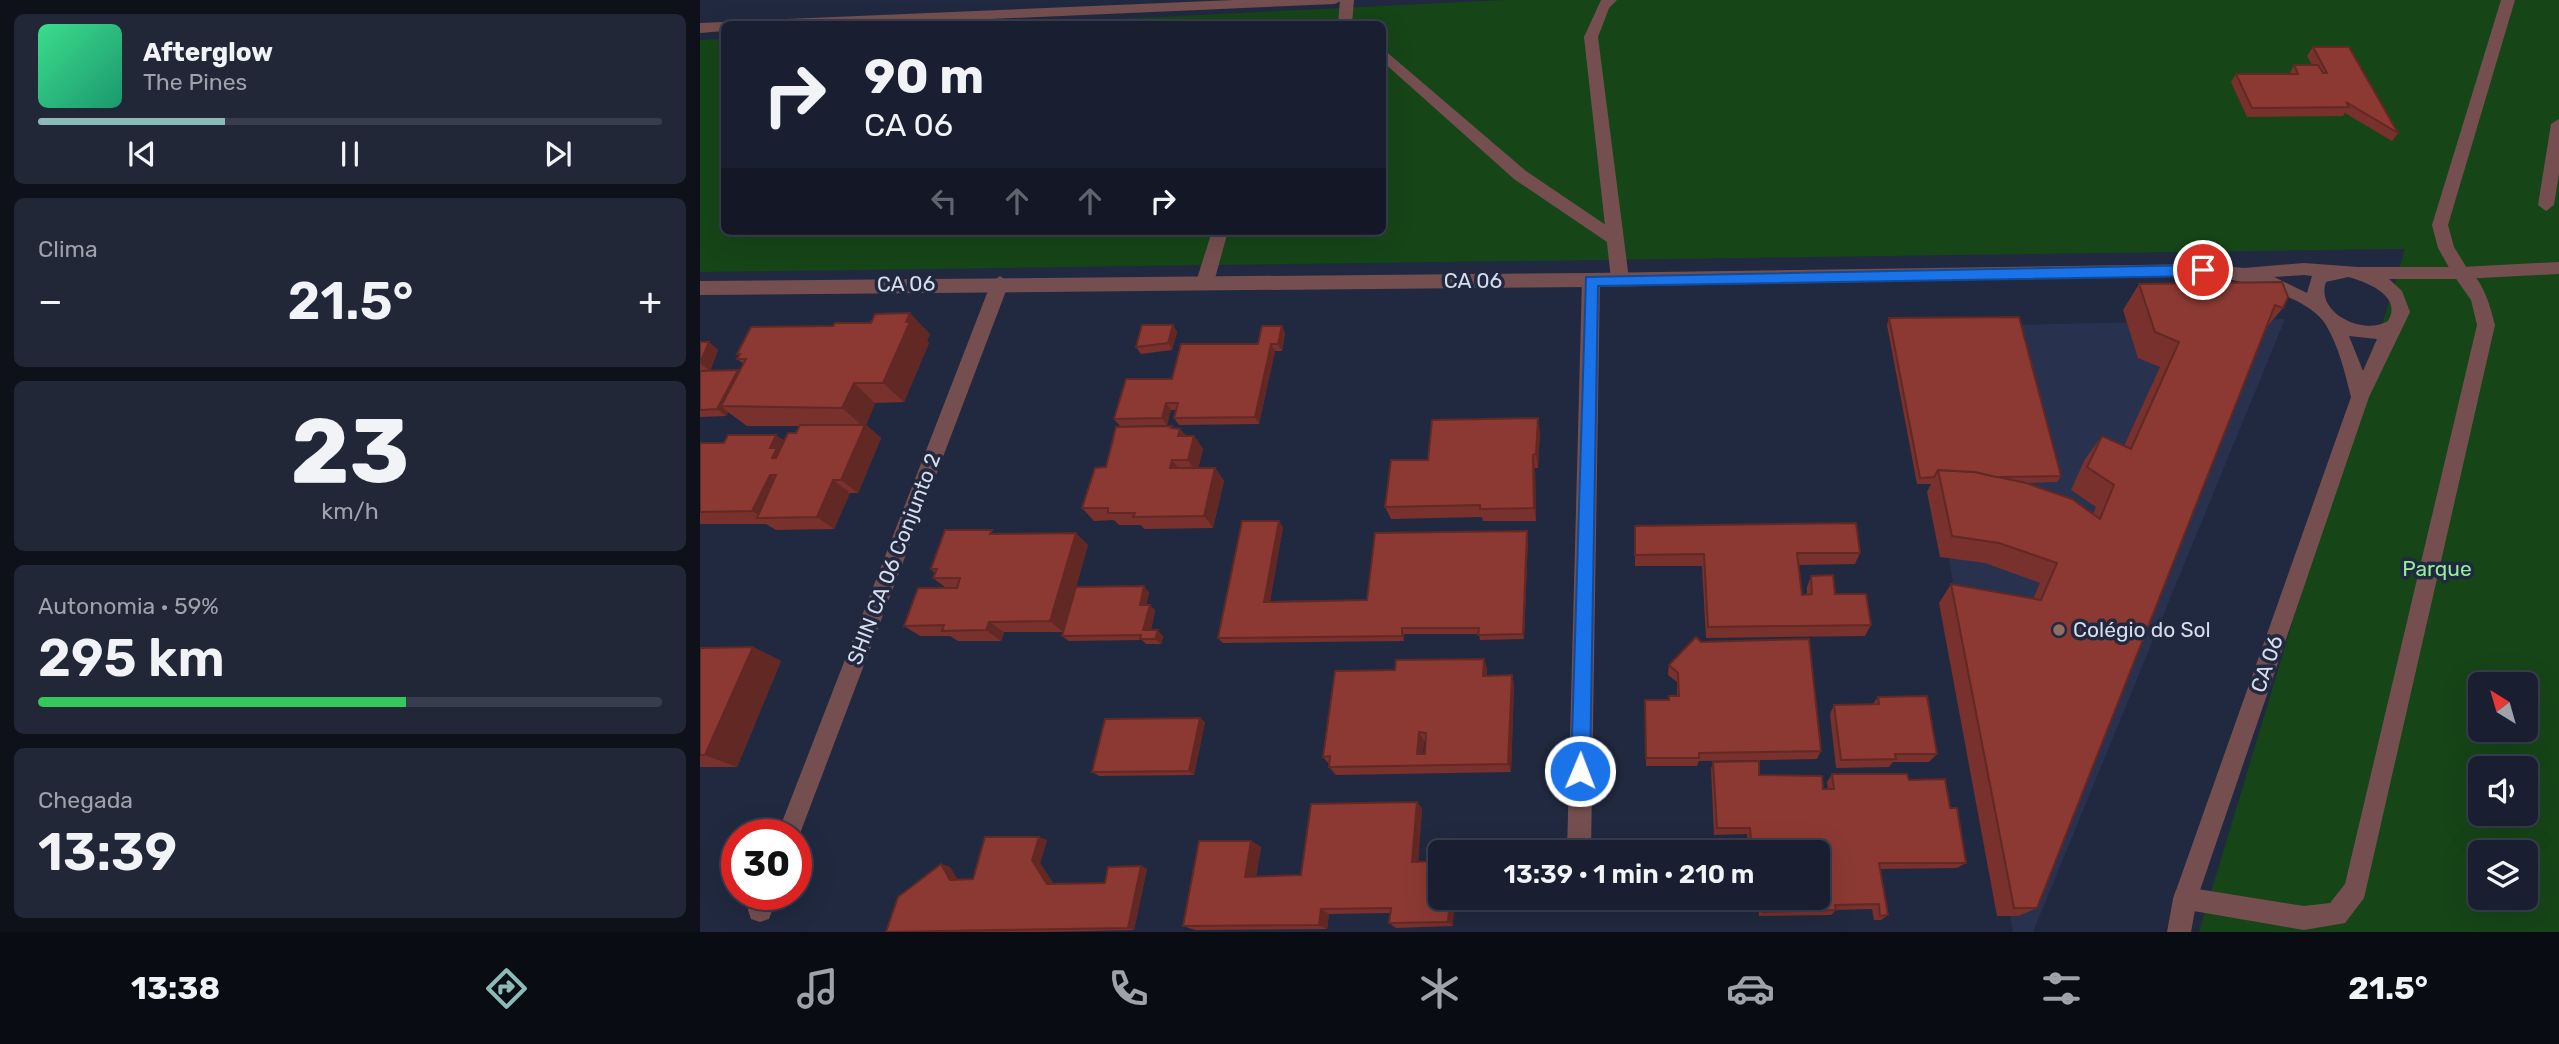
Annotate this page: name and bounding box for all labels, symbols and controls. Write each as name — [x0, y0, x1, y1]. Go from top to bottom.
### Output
text: Afterglow — [143, 37, 273, 68]
text: 90 m — [864, 47, 984, 105]
icon: right — [749, 49, 840, 140]
text: The Pines — [143, 68, 247, 96]
text: CA 06 — [864, 106, 953, 144]
icon: previous — [123, 135, 161, 173]
icon: pause — [331, 135, 369, 173]
icon: next — [539, 135, 577, 173]
icon: left — [925, 182, 963, 220]
icon: ahead — [998, 182, 1036, 220]
icon: ahead — [1071, 182, 1109, 220]
icon: right — [1144, 182, 1182, 220]
text: Clima — [38, 235, 98, 263]
pin — [2173, 240, 2233, 300]
icon: arrive — [2184, 251, 2222, 289]
street label: CA 06 — [1444, 268, 1502, 293]
text: 21.5° — [287, 270, 414, 332]
street label: CA 06 — [877, 270, 935, 297]
text: − — [38, 278, 63, 324]
text: + — [638, 278, 662, 324]
text: 23 — [290, 397, 410, 505]
street label: SHIN CA 06 Conjunto 2 — [842, 450, 945, 668]
text: km/h — [321, 497, 379, 525]
park label: Parque — [2402, 556, 2472, 581]
text: Autonomia · 59% — [38, 592, 219, 620]
place label: Colégio do Sol — [2073, 617, 2211, 642]
marker: Colégio do Sol — [2051, 622, 2067, 638]
text: 295 km — [38, 627, 225, 689]
street label: CA 06 — [2245, 632, 2288, 696]
north arrow — [2468, 672, 2538, 742]
map controls — [2468, 672, 2538, 910]
position arrow — [1543, 734, 1617, 808]
button: sound — [2468, 756, 2538, 826]
text: Chegada — [38, 786, 133, 814]
speed limit sign: 30 — [721, 819, 812, 910]
text: 13:39 — [38, 821, 177, 883]
button: layers — [2468, 840, 2538, 910]
text: 13:39 · 1 min · 210 m — [1504, 859, 1754, 890]
icon: directions — [482, 964, 531, 1013]
icon: music — [793, 964, 842, 1013]
icon: phone — [1104, 964, 1153, 1013]
icon: climate — [1415, 964, 1464, 1013]
icon: car — [1726, 964, 1775, 1013]
icon: filters — [2037, 964, 2086, 1013]
text: 13:38 — [131, 969, 220, 1007]
text: 21.5° — [2348, 969, 2428, 1007]

